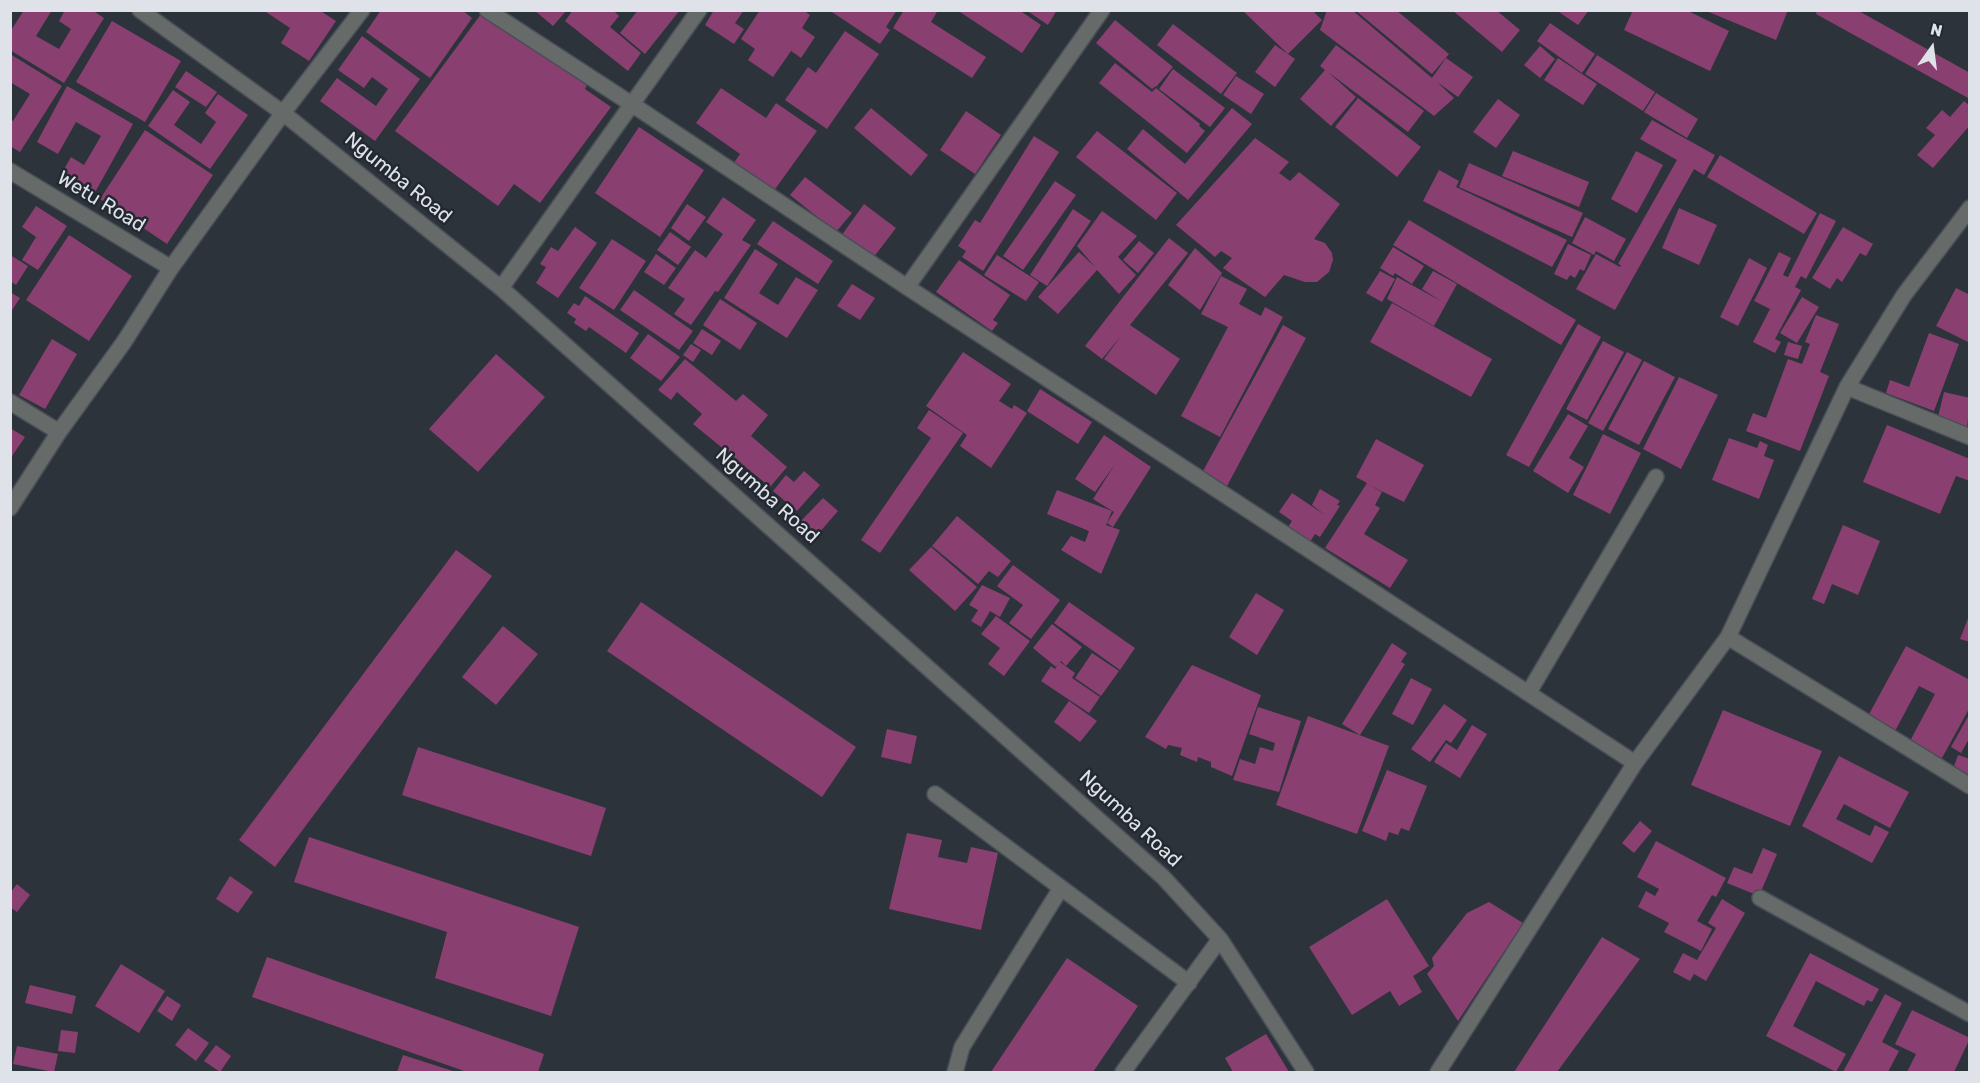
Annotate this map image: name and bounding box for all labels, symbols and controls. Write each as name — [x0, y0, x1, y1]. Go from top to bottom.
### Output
north arrow — [1902, 18, 1962, 78]
text: N — [1929, 19, 1944, 41]
street label: Ngumba Road — [340, 127, 456, 229]
street label: Wetu Road — [52, 166, 150, 238]
street label: Ngumba Road — [710, 443, 824, 549]
street label: Ngumba Road — [1074, 766, 1186, 872]

